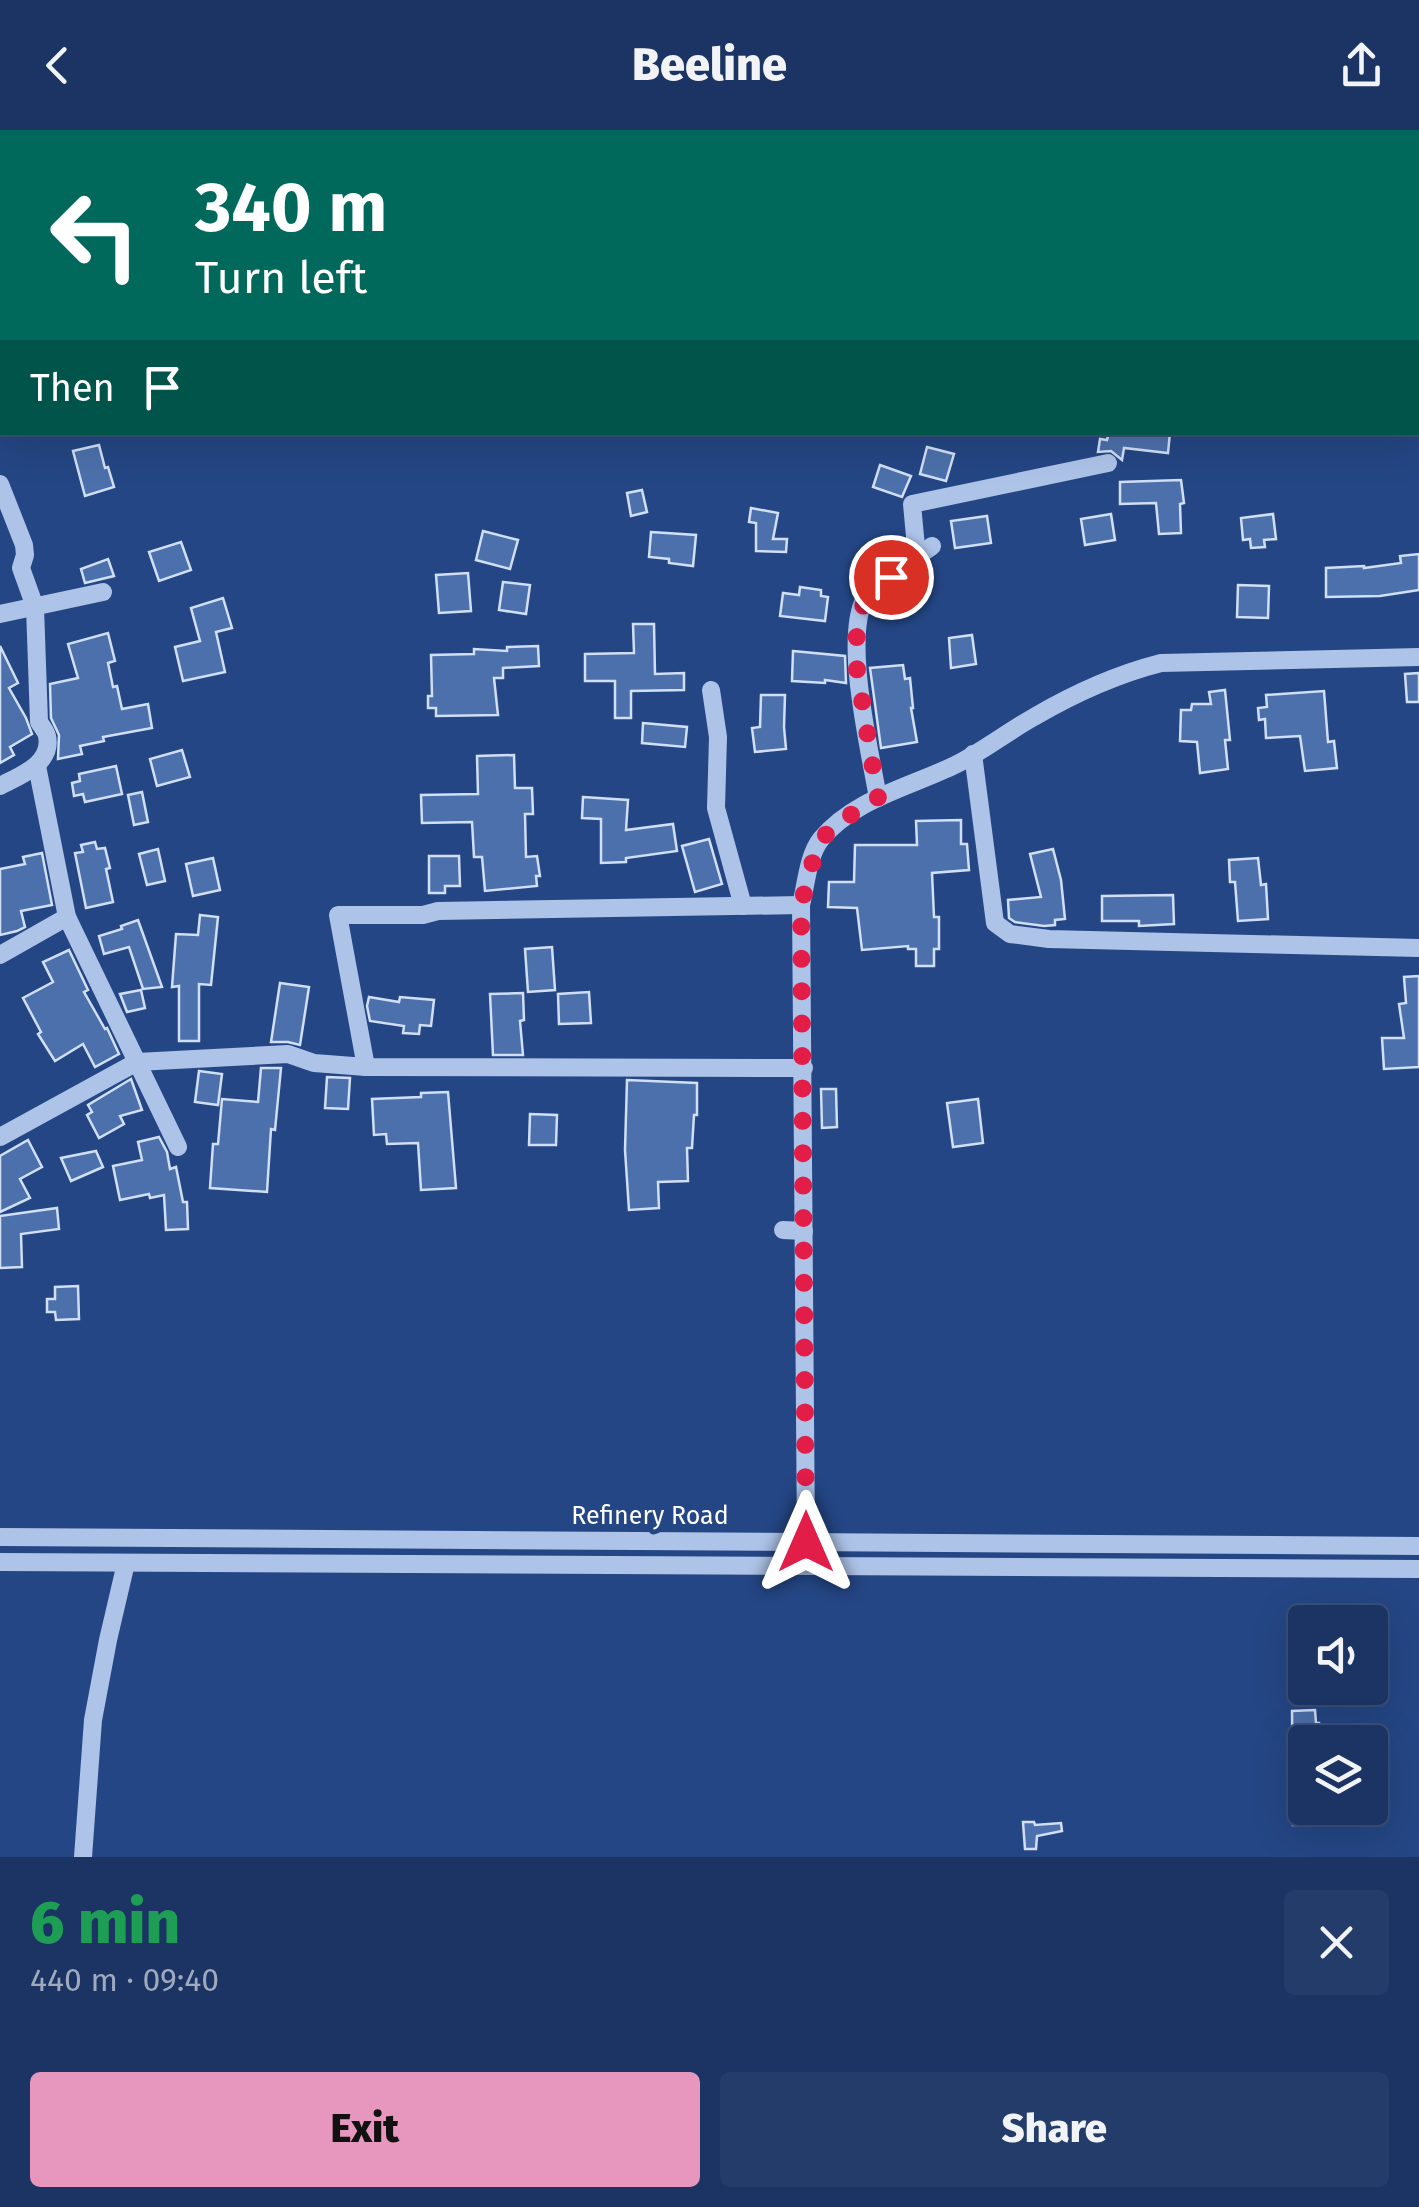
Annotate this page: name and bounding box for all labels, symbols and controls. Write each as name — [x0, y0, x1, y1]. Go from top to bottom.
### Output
icon: back — [30, 38, 85, 93]
text: Beeline — [632, 38, 787, 92]
icon: share — [1334, 38, 1389, 93]
text: 340 m — [195, 166, 388, 250]
icon: left — [30, 170, 160, 300]
text: Turn left — [195, 251, 367, 305]
icon: arrive — [135, 360, 190, 415]
text: Then — [30, 365, 115, 411]
pin — [849, 535, 934, 620]
icon: arrive — [864, 550, 919, 605]
position arrow — [754, 1490, 858, 1594]
street label: Refinery Road — [571, 1501, 729, 1531]
map controls — [1288, 1605, 1388, 1825]
button: sound — [1288, 1605, 1388, 1705]
button: layers — [1288, 1725, 1388, 1825]
text: 6 min — [30, 1887, 180, 1959]
button: close — [1284, 1890, 1389, 1995]
text: 440 m · 09:40 — [30, 1961, 219, 1999]
button: Exit — [30, 2072, 700, 2187]
button: Share — [720, 2072, 1389, 2187]

